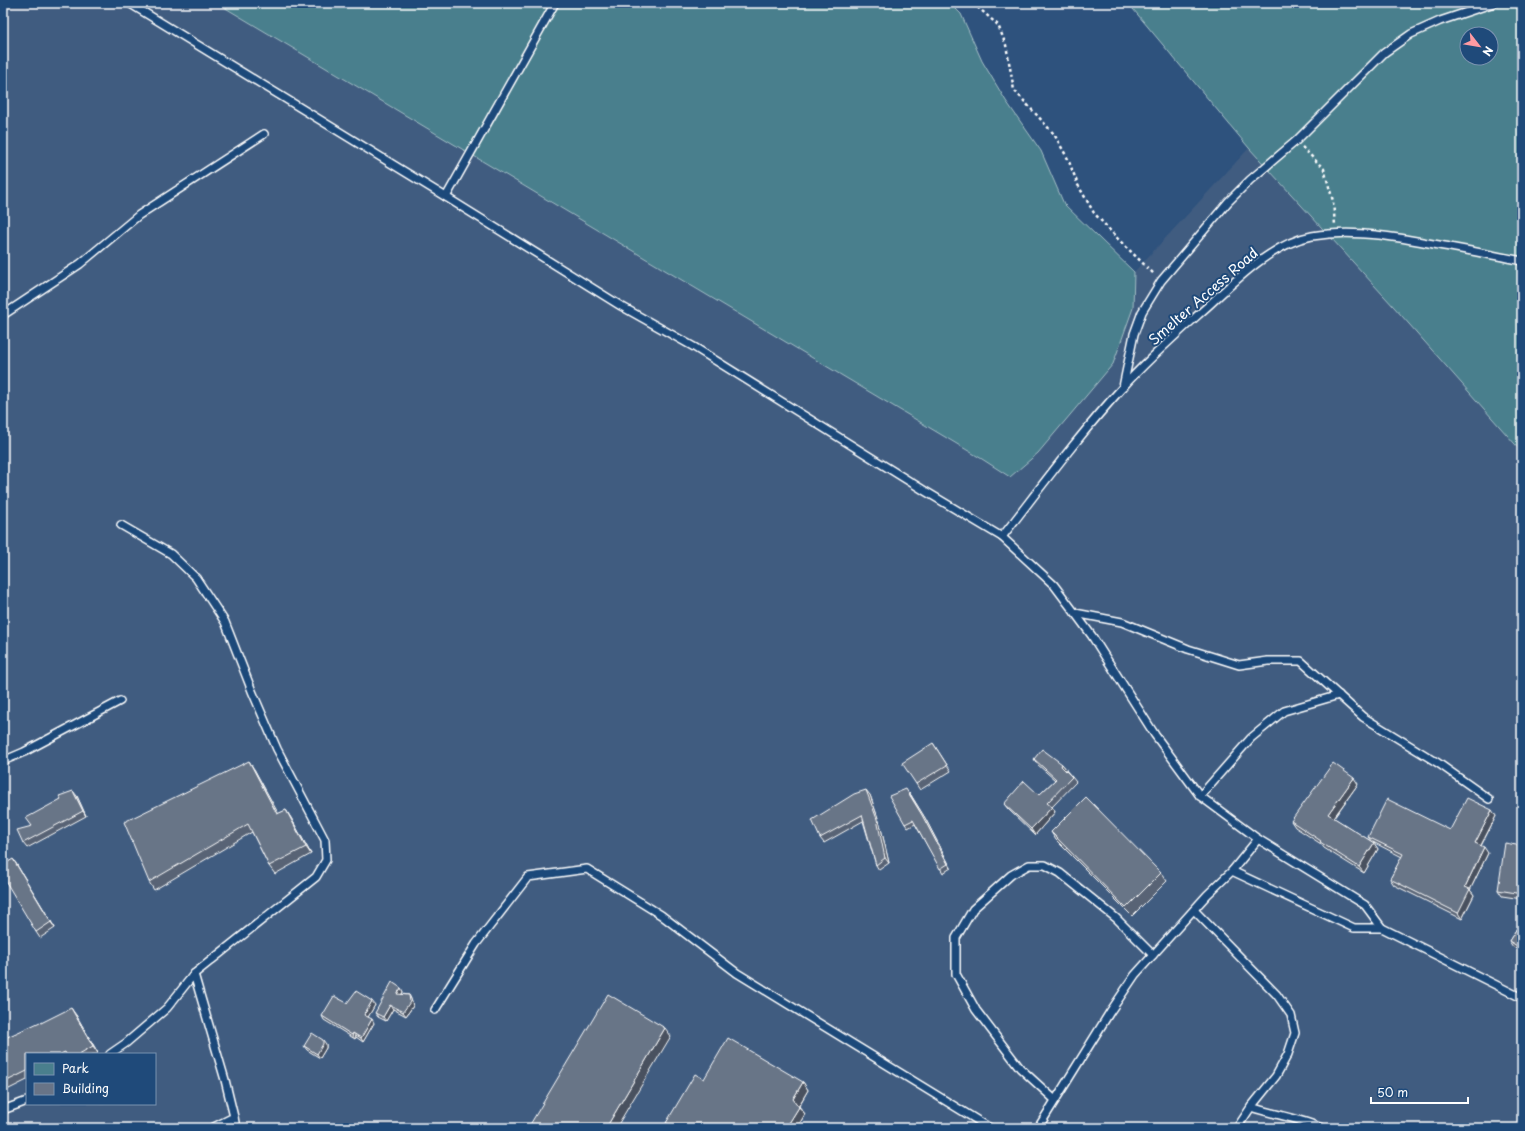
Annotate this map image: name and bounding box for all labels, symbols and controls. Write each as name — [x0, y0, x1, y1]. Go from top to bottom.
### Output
north arrow — [1459, 26, 1499, 66]
text: N — [1478, 43, 1498, 60]
street label: Smelter Access Road — [1143, 242, 1263, 350]
legend — [26, 1053, 156, 1105]
text: Park — [62, 1059, 89, 1077]
text: Building — [62, 1079, 109, 1097]
scale bar — [1371, 1079, 1468, 1105]
text: 50 m — [1377, 1083, 1408, 1101]

